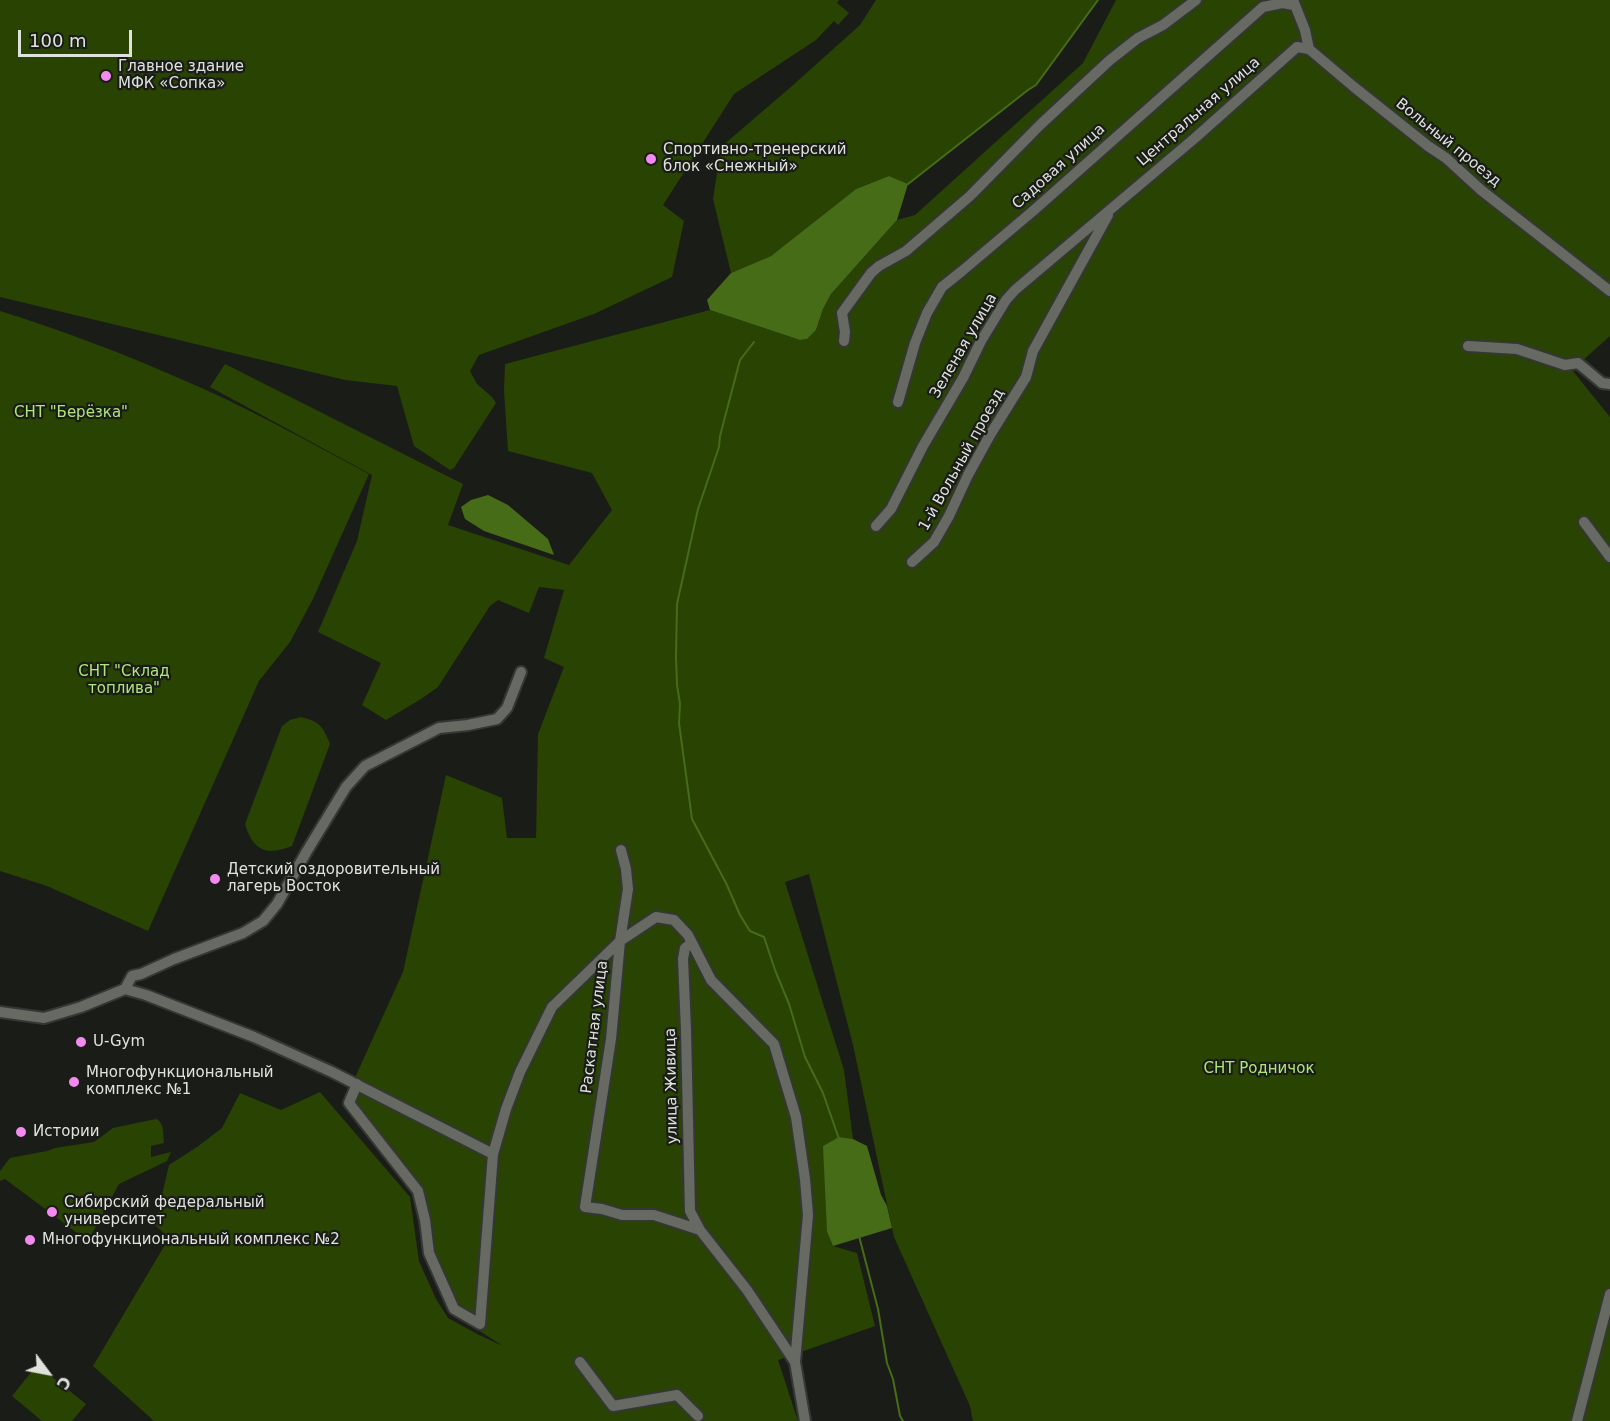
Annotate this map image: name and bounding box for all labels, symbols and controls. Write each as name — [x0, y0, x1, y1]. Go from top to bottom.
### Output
scale bar — [21, 18, 135, 56]
text: 100 m — [29, 30, 87, 51]
street label: Центральная улица — [1134, 54, 1264, 170]
place label: Главное здание МФК «Сопка» — [118, 58, 244, 93]
marker: Главное здание МФК «Сопка» — [99, 69, 113, 83]
street label: Вольный проезд — [1392, 95, 1504, 191]
street label: Садовая улица — [1009, 121, 1109, 213]
place label: Спортивно-тренерский блок «Снежный» — [663, 141, 847, 176]
marker: Спортивно-тренерский блок «Снежный» — [644, 152, 658, 166]
street label: Зеленая улица — [927, 290, 1001, 402]
street label: 1-й Вольный проезд — [915, 386, 1009, 534]
park label: СНТ "Берёзка" — [14, 404, 128, 422]
park label: СНТ "Склад топлива" — [78, 663, 170, 698]
place label: Детский оздоровительный лагерь Восток — [227, 861, 440, 896]
marker: Детский оздоровительный лагерь Восток — [208, 872, 222, 886]
street label: Раскатная улица — [578, 959, 612, 1095]
street label: улица Живица — [662, 1028, 682, 1144]
place label: U-Gym — [93, 1033, 145, 1051]
marker: U-Gym — [74, 1035, 88, 1049]
park label: СНТ Родничок — [1204, 1060, 1314, 1078]
place label: Многофункциональный комплекс №1 — [86, 1064, 274, 1099]
marker: Многофункциональный комплекс №1 — [67, 1075, 81, 1089]
place label: Истории — [33, 1123, 99, 1141]
marker: Истории — [14, 1125, 28, 1139]
place label: Сибирский федеральный университет — [64, 1194, 265, 1229]
marker: Сибирский федеральный университет — [45, 1205, 59, 1219]
place label: Многофункциональный комплекс №2 — [42, 1231, 340, 1249]
marker: Многофункциональный комплекс №2 — [23, 1233, 37, 1247]
north arrow — [18, 1343, 78, 1403]
text: С — [53, 1373, 75, 1393]

